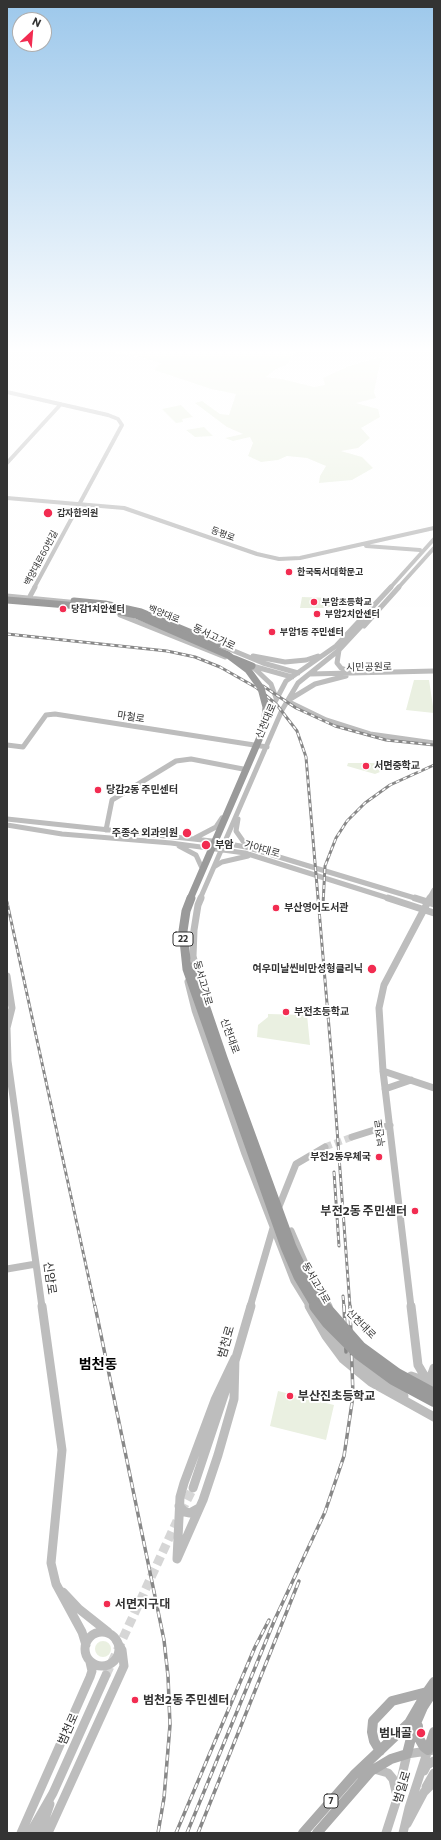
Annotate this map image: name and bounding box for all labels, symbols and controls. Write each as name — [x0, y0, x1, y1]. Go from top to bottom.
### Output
north arrow — [12, 12, 52, 52]
text: N — [30, 14, 44, 29]
marker: 갑자한의원 — [42, 507, 54, 519]
place label: 갑자한의원 — [57, 508, 98, 518]
street label: 동평로 — [209, 525, 237, 543]
street label: 백양대로60번길 — [22, 529, 60, 587]
marker: 한국독서대학문고 — [284, 567, 294, 577]
place label: 한국독서대학문고 — [297, 567, 363, 577]
marker: 부암초등학교 — [309, 597, 319, 607]
place label: 부암초등학교 — [322, 597, 372, 607]
street label: 백양대로 — [147, 603, 181, 625]
marker: 당감1치안센터 — [58, 604, 68, 614]
place label: 당감1치안센터 — [71, 604, 125, 614]
marker: 부암2치안센터 — [312, 609, 322, 619]
place label: 부암2치안센터 — [325, 609, 380, 619]
street label: 동서고가로 — [191, 622, 237, 652]
marker: 부암1동 주민센터 — [267, 627, 277, 637]
place label: 부암1동 주민센터 — [280, 627, 344, 637]
street label: 시민공원로 — [346, 661, 392, 673]
street label: 신천대로 — [253, 702, 279, 740]
street label: 마철로 — [116, 709, 146, 725]
place label: 서면중학교 — [374, 760, 420, 772]
marker: 서면중학교 — [361, 761, 371, 771]
place label: 당감2동 주민센터 — [106, 784, 178, 796]
marker: 당감2동 주민센터 — [93, 785, 103, 795]
place label: 주종수 외과의원 — [112, 827, 178, 839]
marker: 주종수 외과의원 — [181, 827, 193, 839]
street label: 가야대로 — [243, 838, 281, 860]
marker: 부암 — [200, 839, 212, 851]
place label: 부암 — [215, 839, 233, 851]
place label: 부산영어도서관 — [284, 902, 348, 914]
marker: 부산영어도서관 — [271, 903, 281, 913]
road number: 22 — [173, 932, 193, 946]
street label: 동서고가로 — [191, 959, 215, 1007]
place label: 여우미날씬비만성형클리닉 — [253, 963, 363, 975]
marker: 여우미날씬비만성형클리닉 — [366, 963, 378, 975]
place label: 부전초등학교 — [294, 1006, 349, 1018]
marker: 부전초등학교 — [281, 1007, 291, 1017]
street label: 신천대로 — [218, 1017, 242, 1055]
street label: 부전로 — [372, 1119, 388, 1147]
place label: 부전2동우체국 — [310, 1151, 371, 1163]
marker: 부전2동우체국 — [374, 1152, 384, 1162]
place label: 부전2동 주민센터 — [321, 1204, 407, 1218]
marker: 부전2동 주민센터 — [410, 1206, 420, 1216]
street label: 동서고가로 — [299, 1260, 333, 1306]
street label: 신암로 — [41, 1261, 59, 1295]
street label: 신천대로 — [344, 1307, 378, 1341]
street label: 범천로 — [215, 1324, 237, 1360]
district label: 범천동 — [79, 1356, 117, 1372]
place label: 부산진초등학교 — [298, 1389, 375, 1403]
marker: 부산진초등학교 — [285, 1391, 295, 1401]
place label: 서면지구대 — [115, 1597, 170, 1611]
marker: 서면지구대 — [102, 1599, 112, 1609]
place label: 범천2동 주민센터 — [143, 1693, 229, 1707]
marker: 범천2동 주민센터 — [130, 1695, 140, 1705]
street label: 범천로 — [55, 1711, 81, 1747]
place label: 범내골 — [379, 1726, 412, 1740]
marker: 범내골 — [415, 1727, 427, 1739]
street label: 범일로 — [390, 1769, 414, 1805]
road number: 7 — [324, 1794, 338, 1808]

